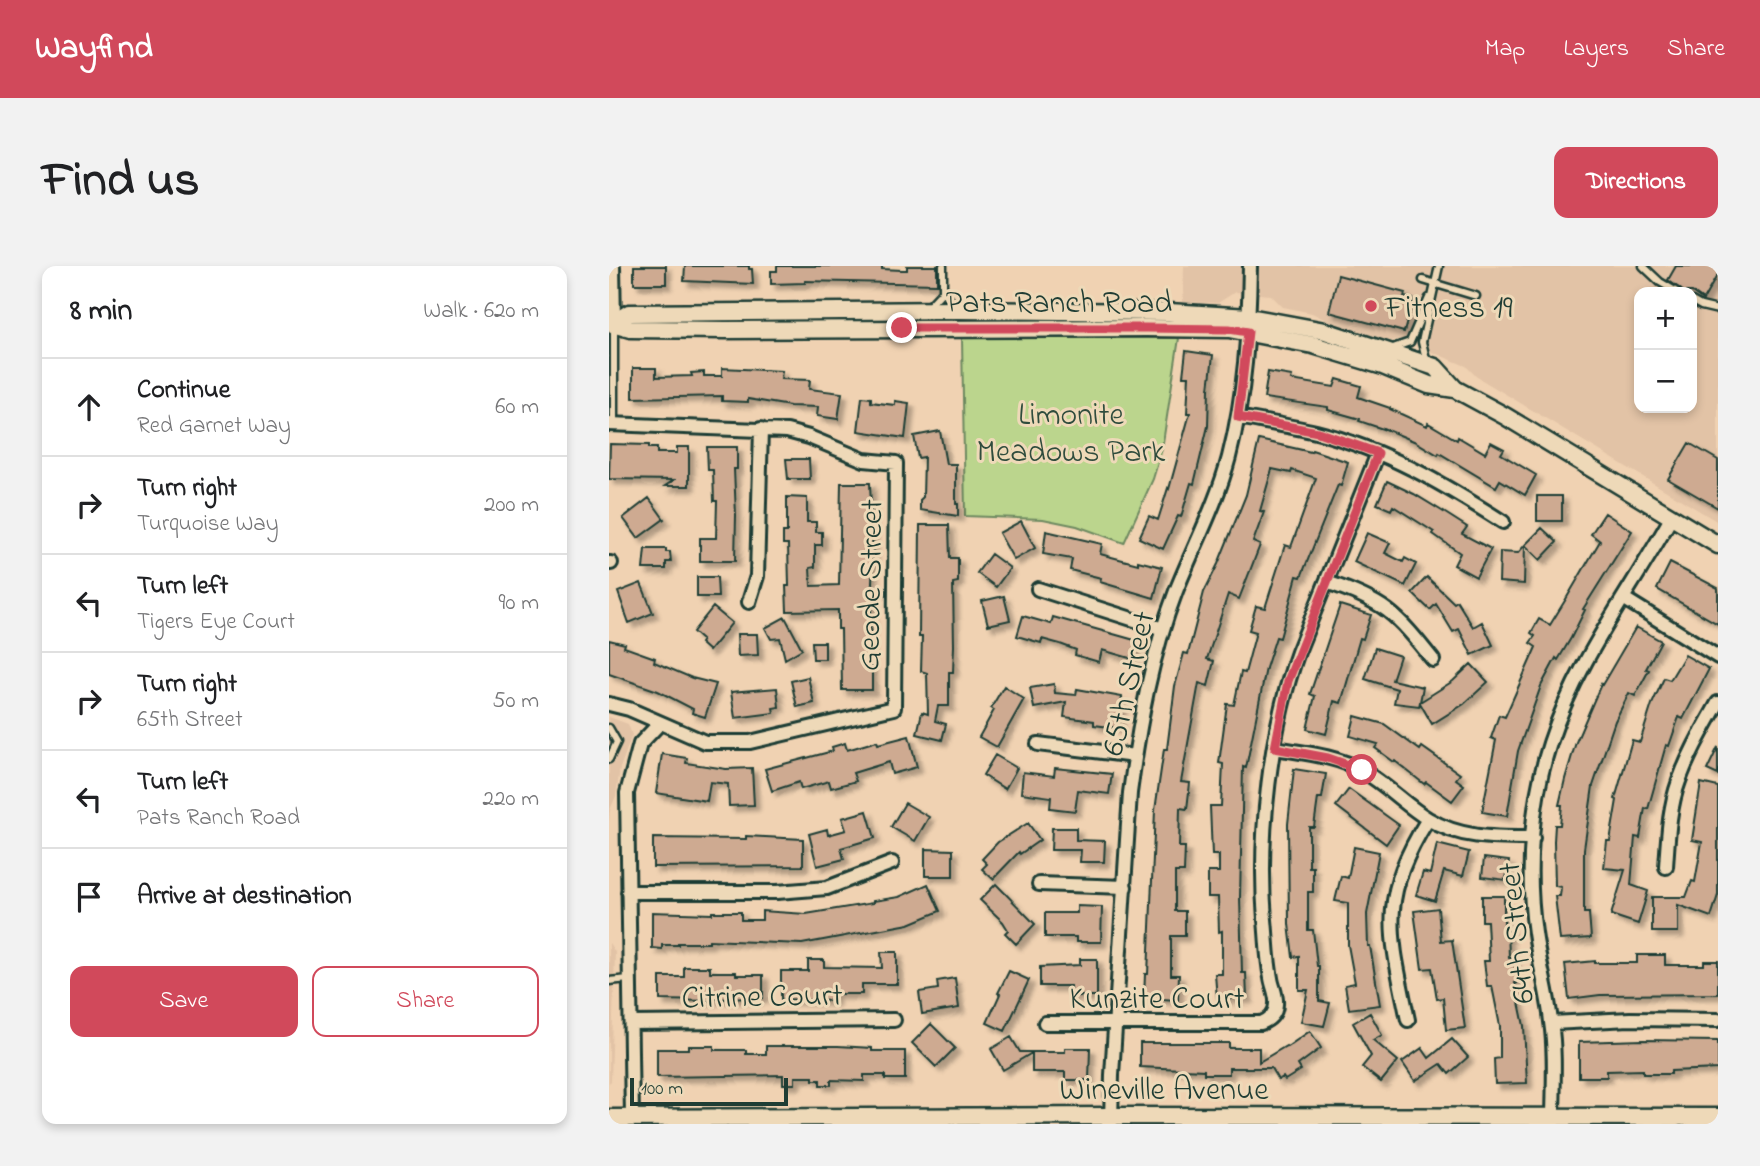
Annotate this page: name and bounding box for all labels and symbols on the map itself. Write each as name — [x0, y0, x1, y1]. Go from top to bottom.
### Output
street label: Pats Ranch Road — [946, 281, 1172, 328]
place label: Fitness 19 — [1384, 286, 1513, 333]
marker: Fitness 19 — [1363, 298, 1379, 314]
route end — [886, 312, 917, 343]
park label: Limonite Meadows Park — [977, 393, 1166, 477]
street label: Geode Street — [848, 498, 898, 671]
street label: 65th Street — [1091, 607, 1170, 761]
route start — [1346, 754, 1377, 785]
street label: 64th Street — [1488, 859, 1549, 1006]
street label: Citrine Court — [681, 974, 843, 1023]
street label: Kunzite Court — [1070, 977, 1245, 1024]
street label: Wineville Avenue — [1059, 1068, 1269, 1115]
scale bar — [630, 1075, 787, 1107]

